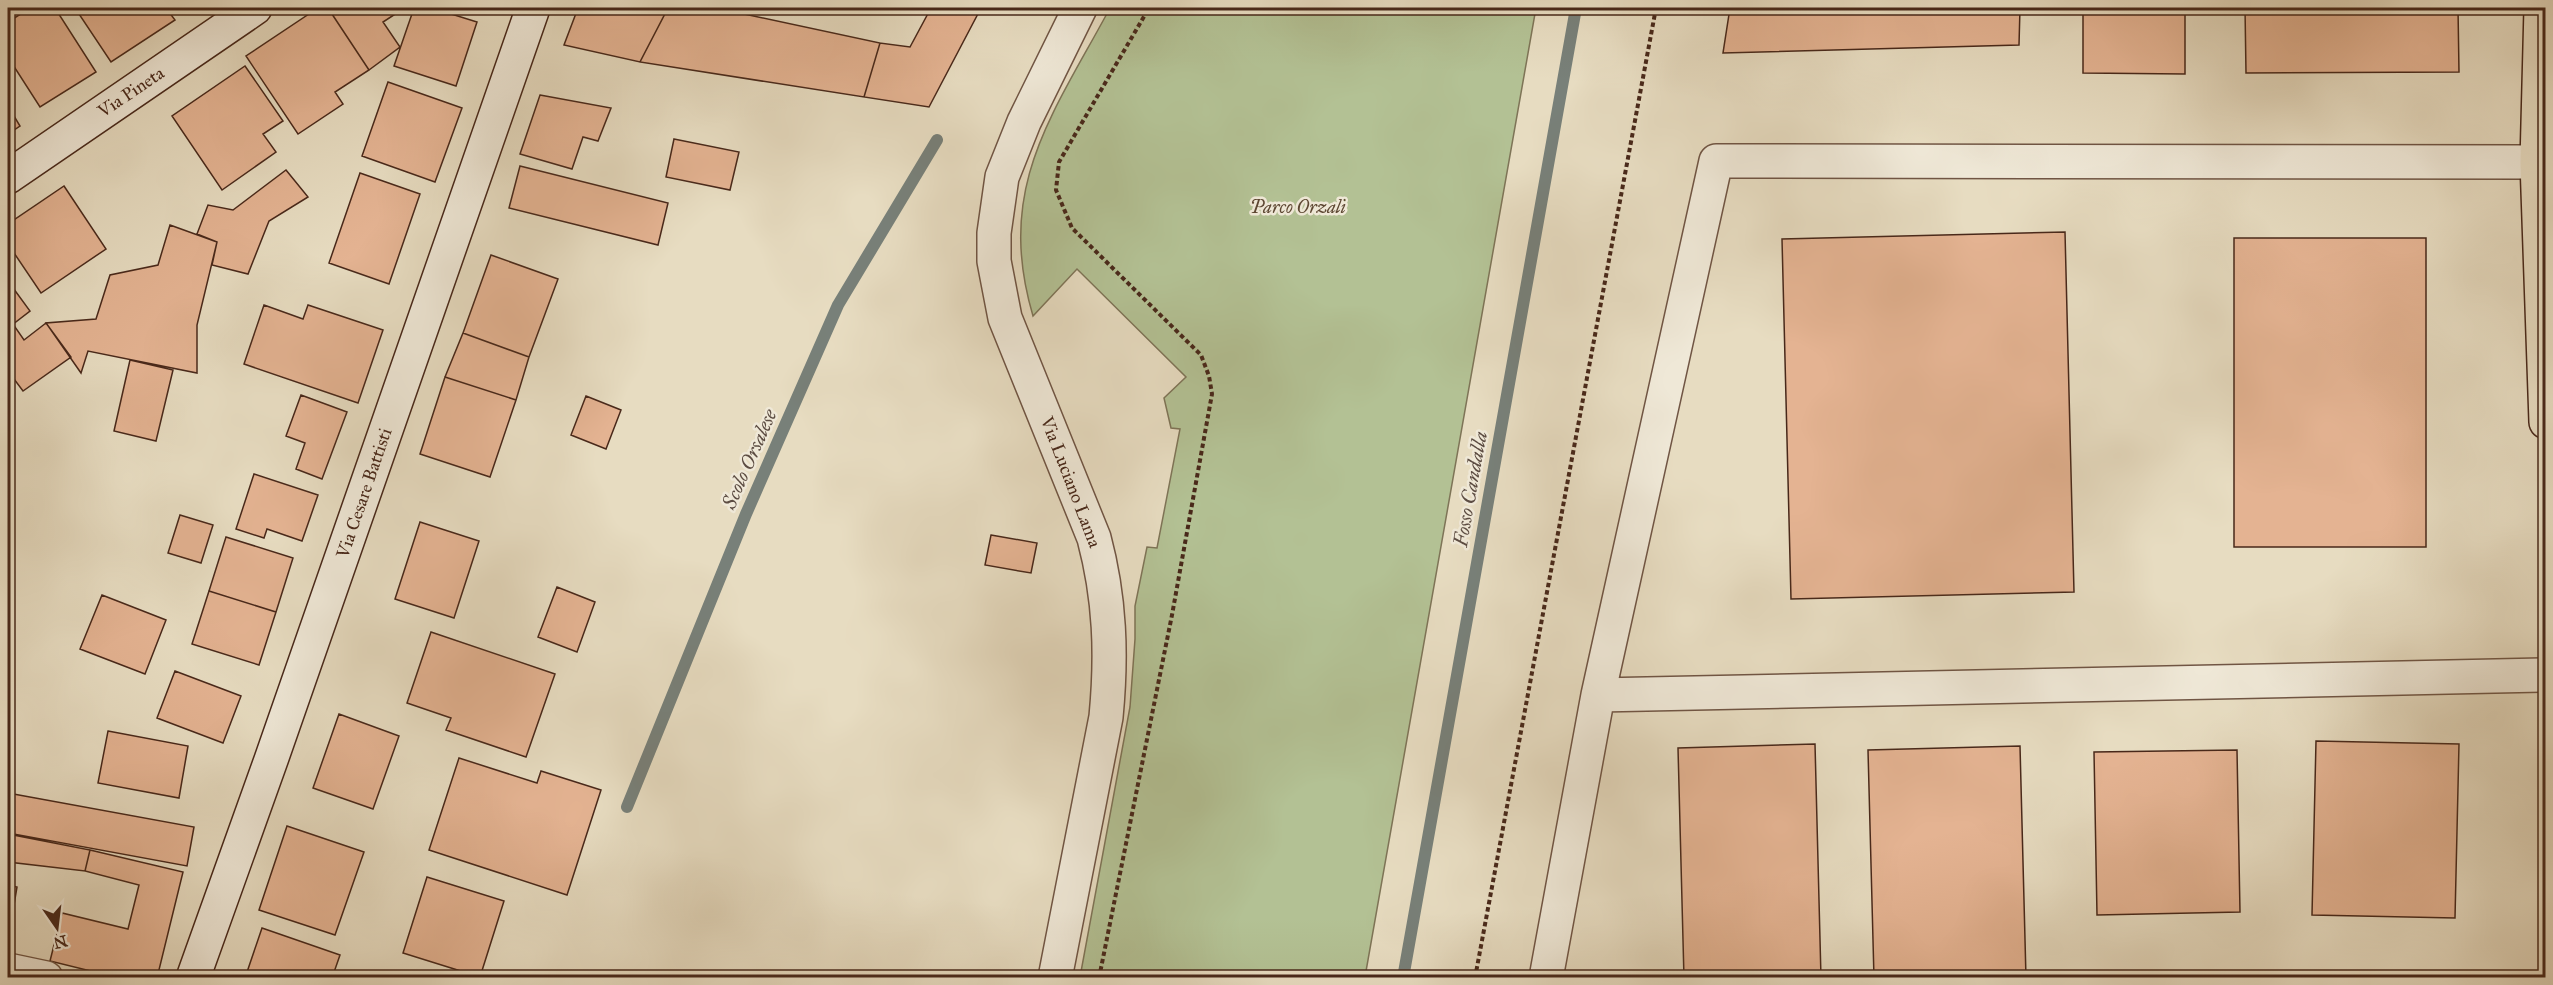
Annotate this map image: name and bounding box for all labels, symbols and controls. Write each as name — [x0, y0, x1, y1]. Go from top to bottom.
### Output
street label: Via Pineta — [93, 62, 169, 123]
park label: Parco Orzali — [1250, 196, 1346, 218]
water label: Scolo Orsalese — [716, 405, 782, 513]
street label: Via Luciano Lama — [1036, 413, 1106, 551]
street label: Via Cesare Battisti — [331, 425, 397, 562]
water label: Fosso Candalla — [1448, 429, 1492, 550]
north arrow — [27, 898, 87, 958]
text: N — [51, 931, 69, 953]

